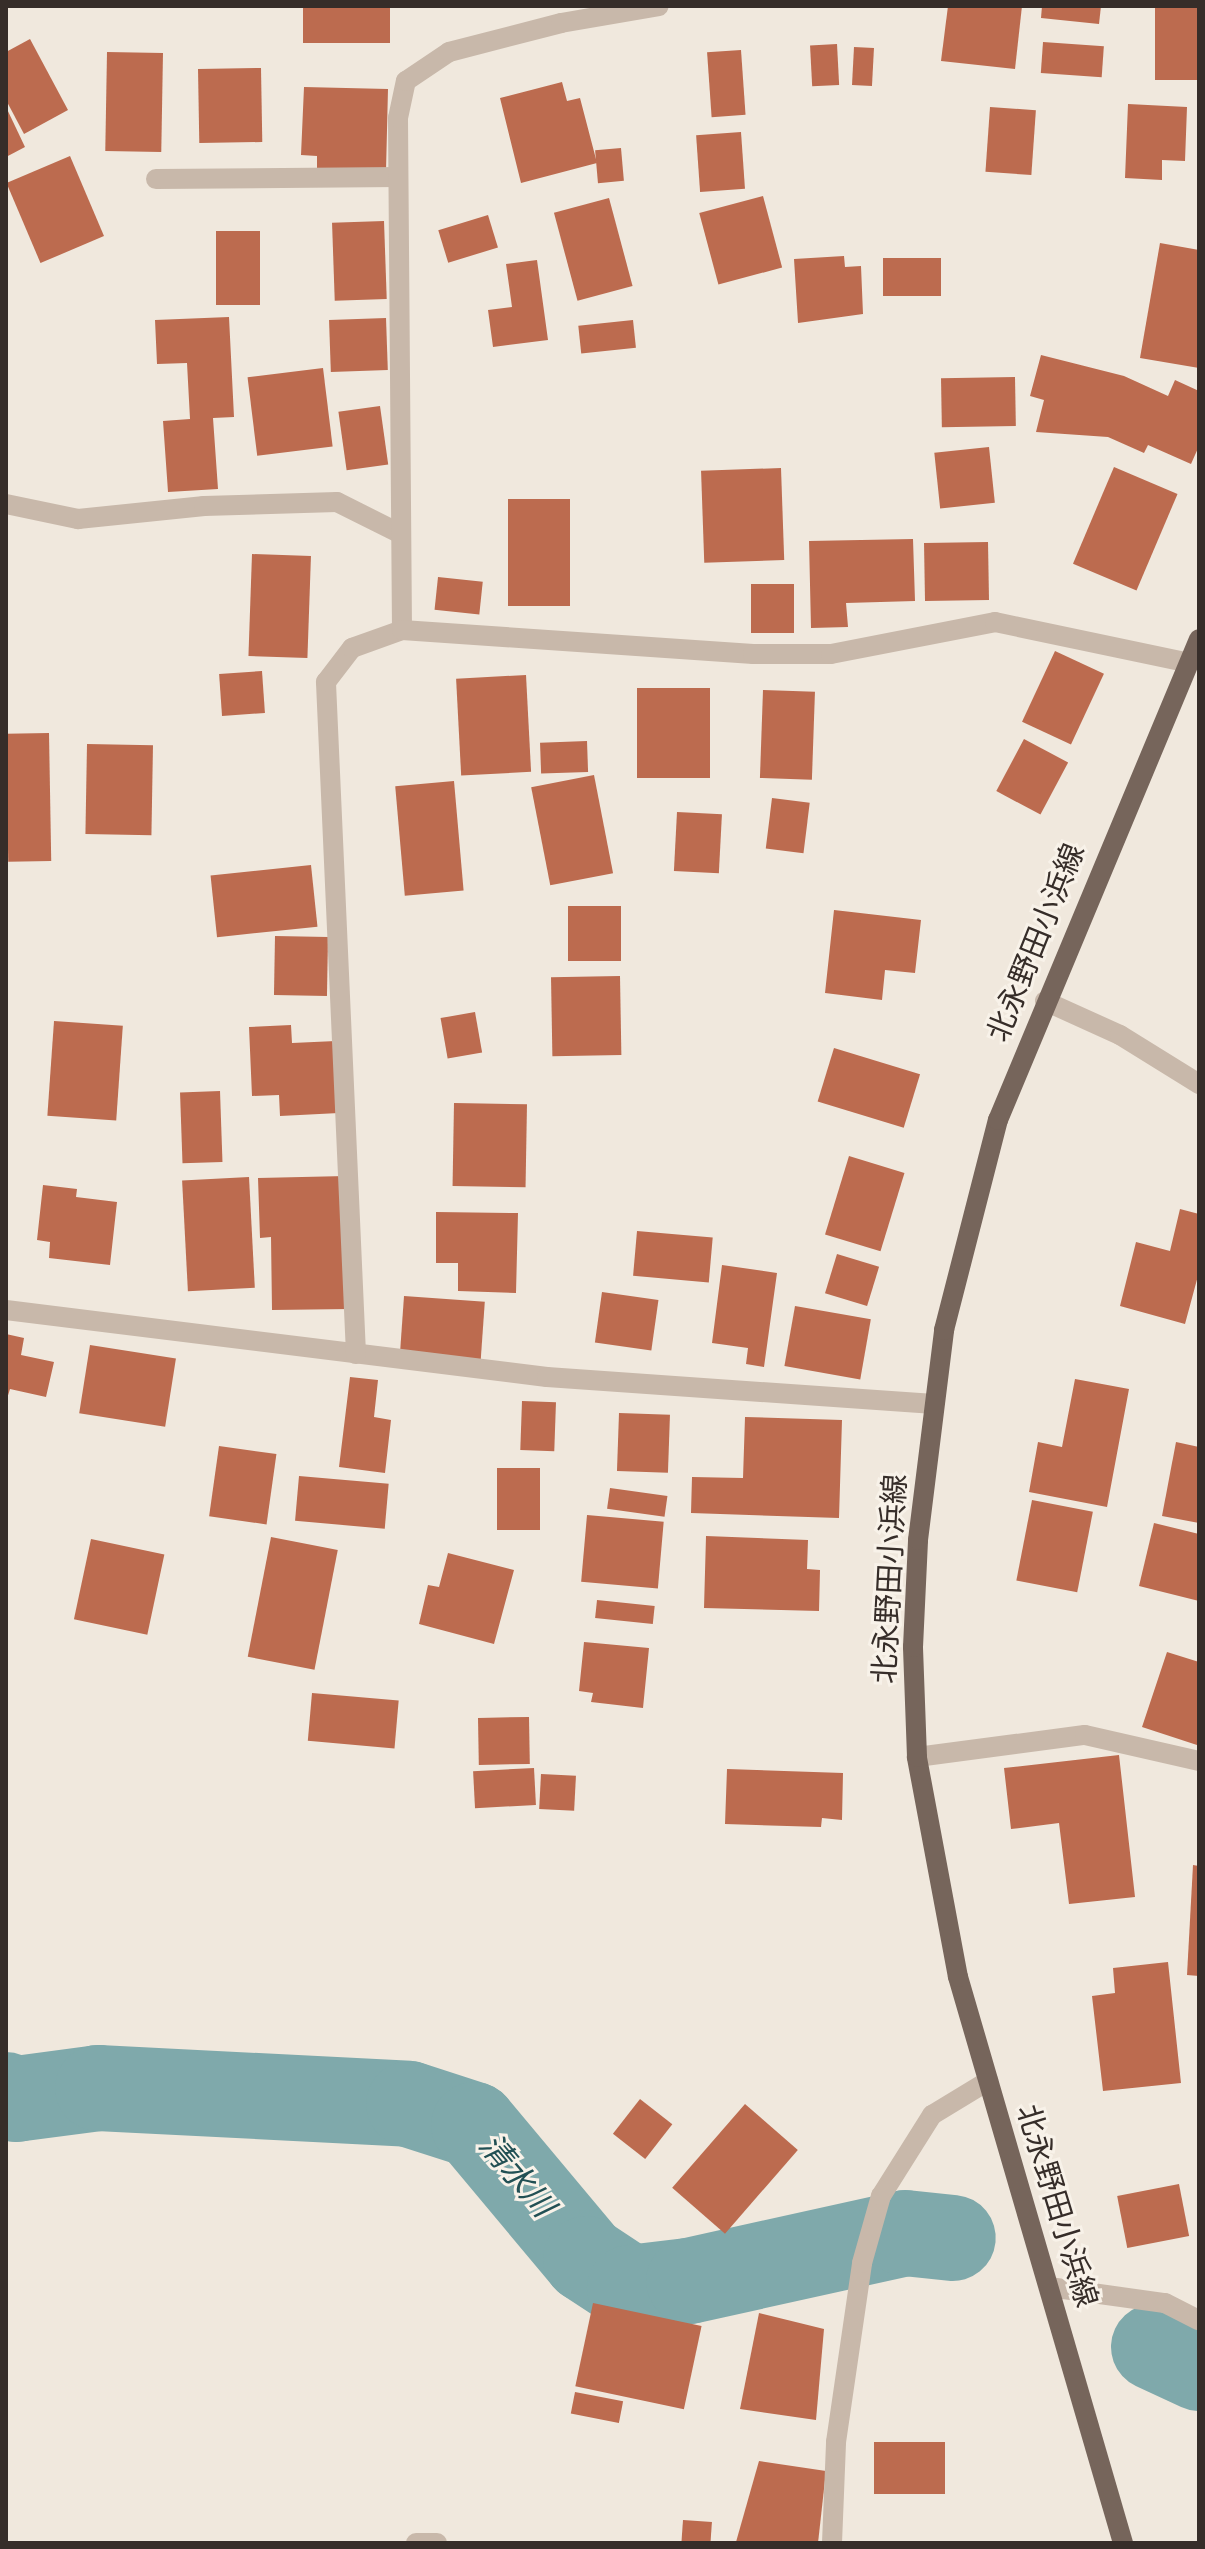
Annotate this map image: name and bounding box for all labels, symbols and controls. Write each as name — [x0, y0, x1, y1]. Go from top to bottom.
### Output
street label: 北永野田小浜線 — [981, 839, 1093, 1047]
street label: 北永野田小浜線 — [868, 1473, 914, 1685]
street label: 北永野田小浜線 — [1008, 2100, 1104, 2312]
water label: 清水川 — [470, 2127, 562, 2225]

